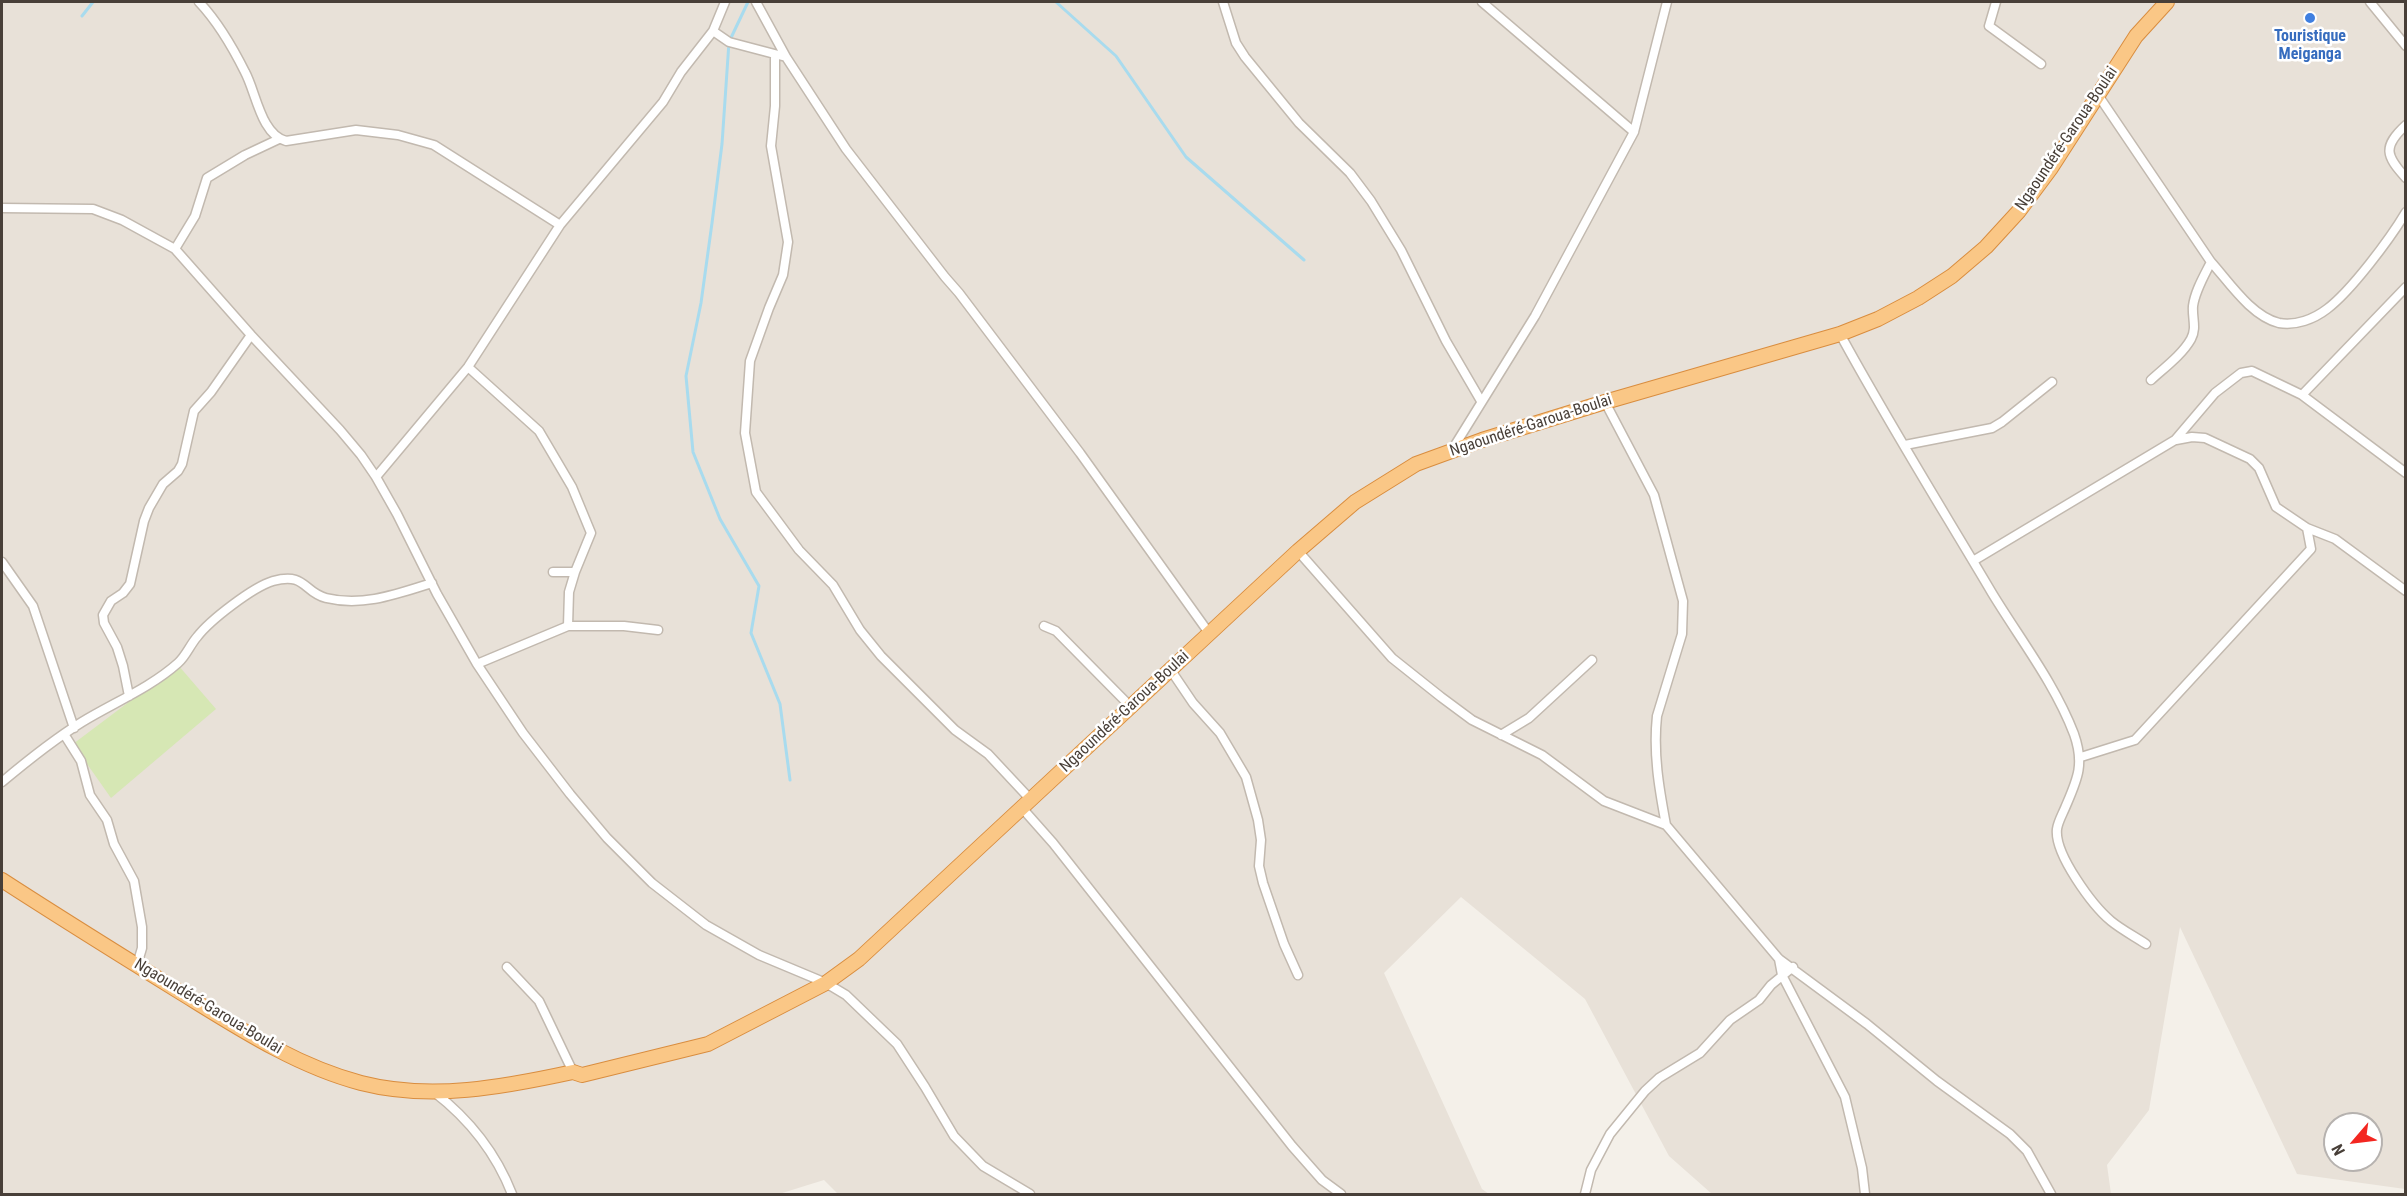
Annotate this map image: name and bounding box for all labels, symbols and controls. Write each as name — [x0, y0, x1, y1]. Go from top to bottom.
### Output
marker: Touristique Meiganga — [2303, 11, 2317, 25]
place label: Touristique Meiganga — [2274, 27, 2346, 65]
street label: Ngaoundéré-Garoua-Boulai — [2012, 63, 2122, 215]
street label: Ngaoundéré-Garoua-Boulai — [1447, 391, 1615, 461]
street label: Ngaoundéré-Garoua-Boulai — [1057, 647, 1193, 777]
street label: Ngaoundéré-Garoua-Boulai — [130, 955, 286, 1059]
north arrow — [2323, 1112, 2383, 1172]
text: N — [2328, 1141, 2349, 1159]

